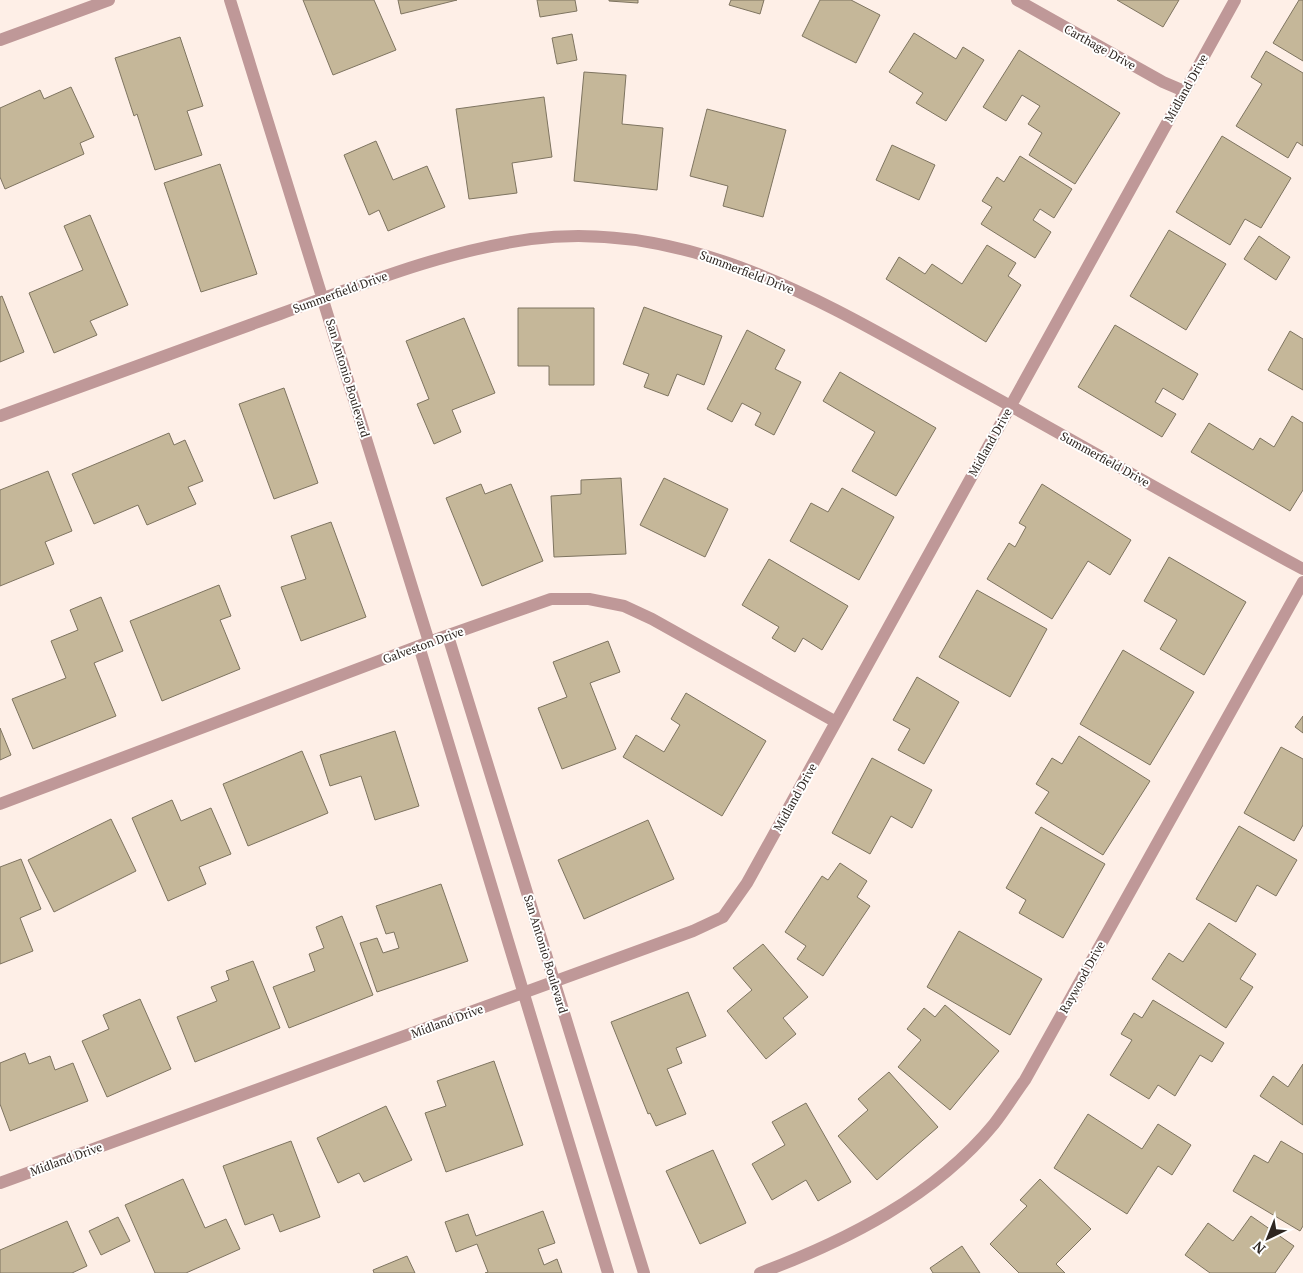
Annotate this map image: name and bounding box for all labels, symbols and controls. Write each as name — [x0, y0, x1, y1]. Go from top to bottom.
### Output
street label: Carthage Drive — [1061, 21, 1139, 73]
street label: Midland Drive — [1161, 51, 1211, 125]
street label: Summerfield Drive — [698, 247, 796, 297]
street label: Summerfield Drive — [291, 268, 389, 316]
street label: San Antonio Boulevard — [323, 317, 373, 439]
street label: Midland Drive — [965, 405, 1015, 479]
street label: Summerfield Drive — [1058, 428, 1152, 490]
street label: Galveston Drive — [381, 623, 465, 667]
street label: Midland Drive — [770, 760, 820, 834]
street label: San Antonio Boulevard — [521, 893, 571, 1015]
street label: Raywood Drive — [1056, 938, 1108, 1016]
street label: Midland Drive — [409, 1001, 485, 1041]
street label: Midland Drive — [28, 1139, 104, 1179]
north arrow — [1243, 1213, 1293, 1263]
text: N — [1248, 1237, 1269, 1258]

